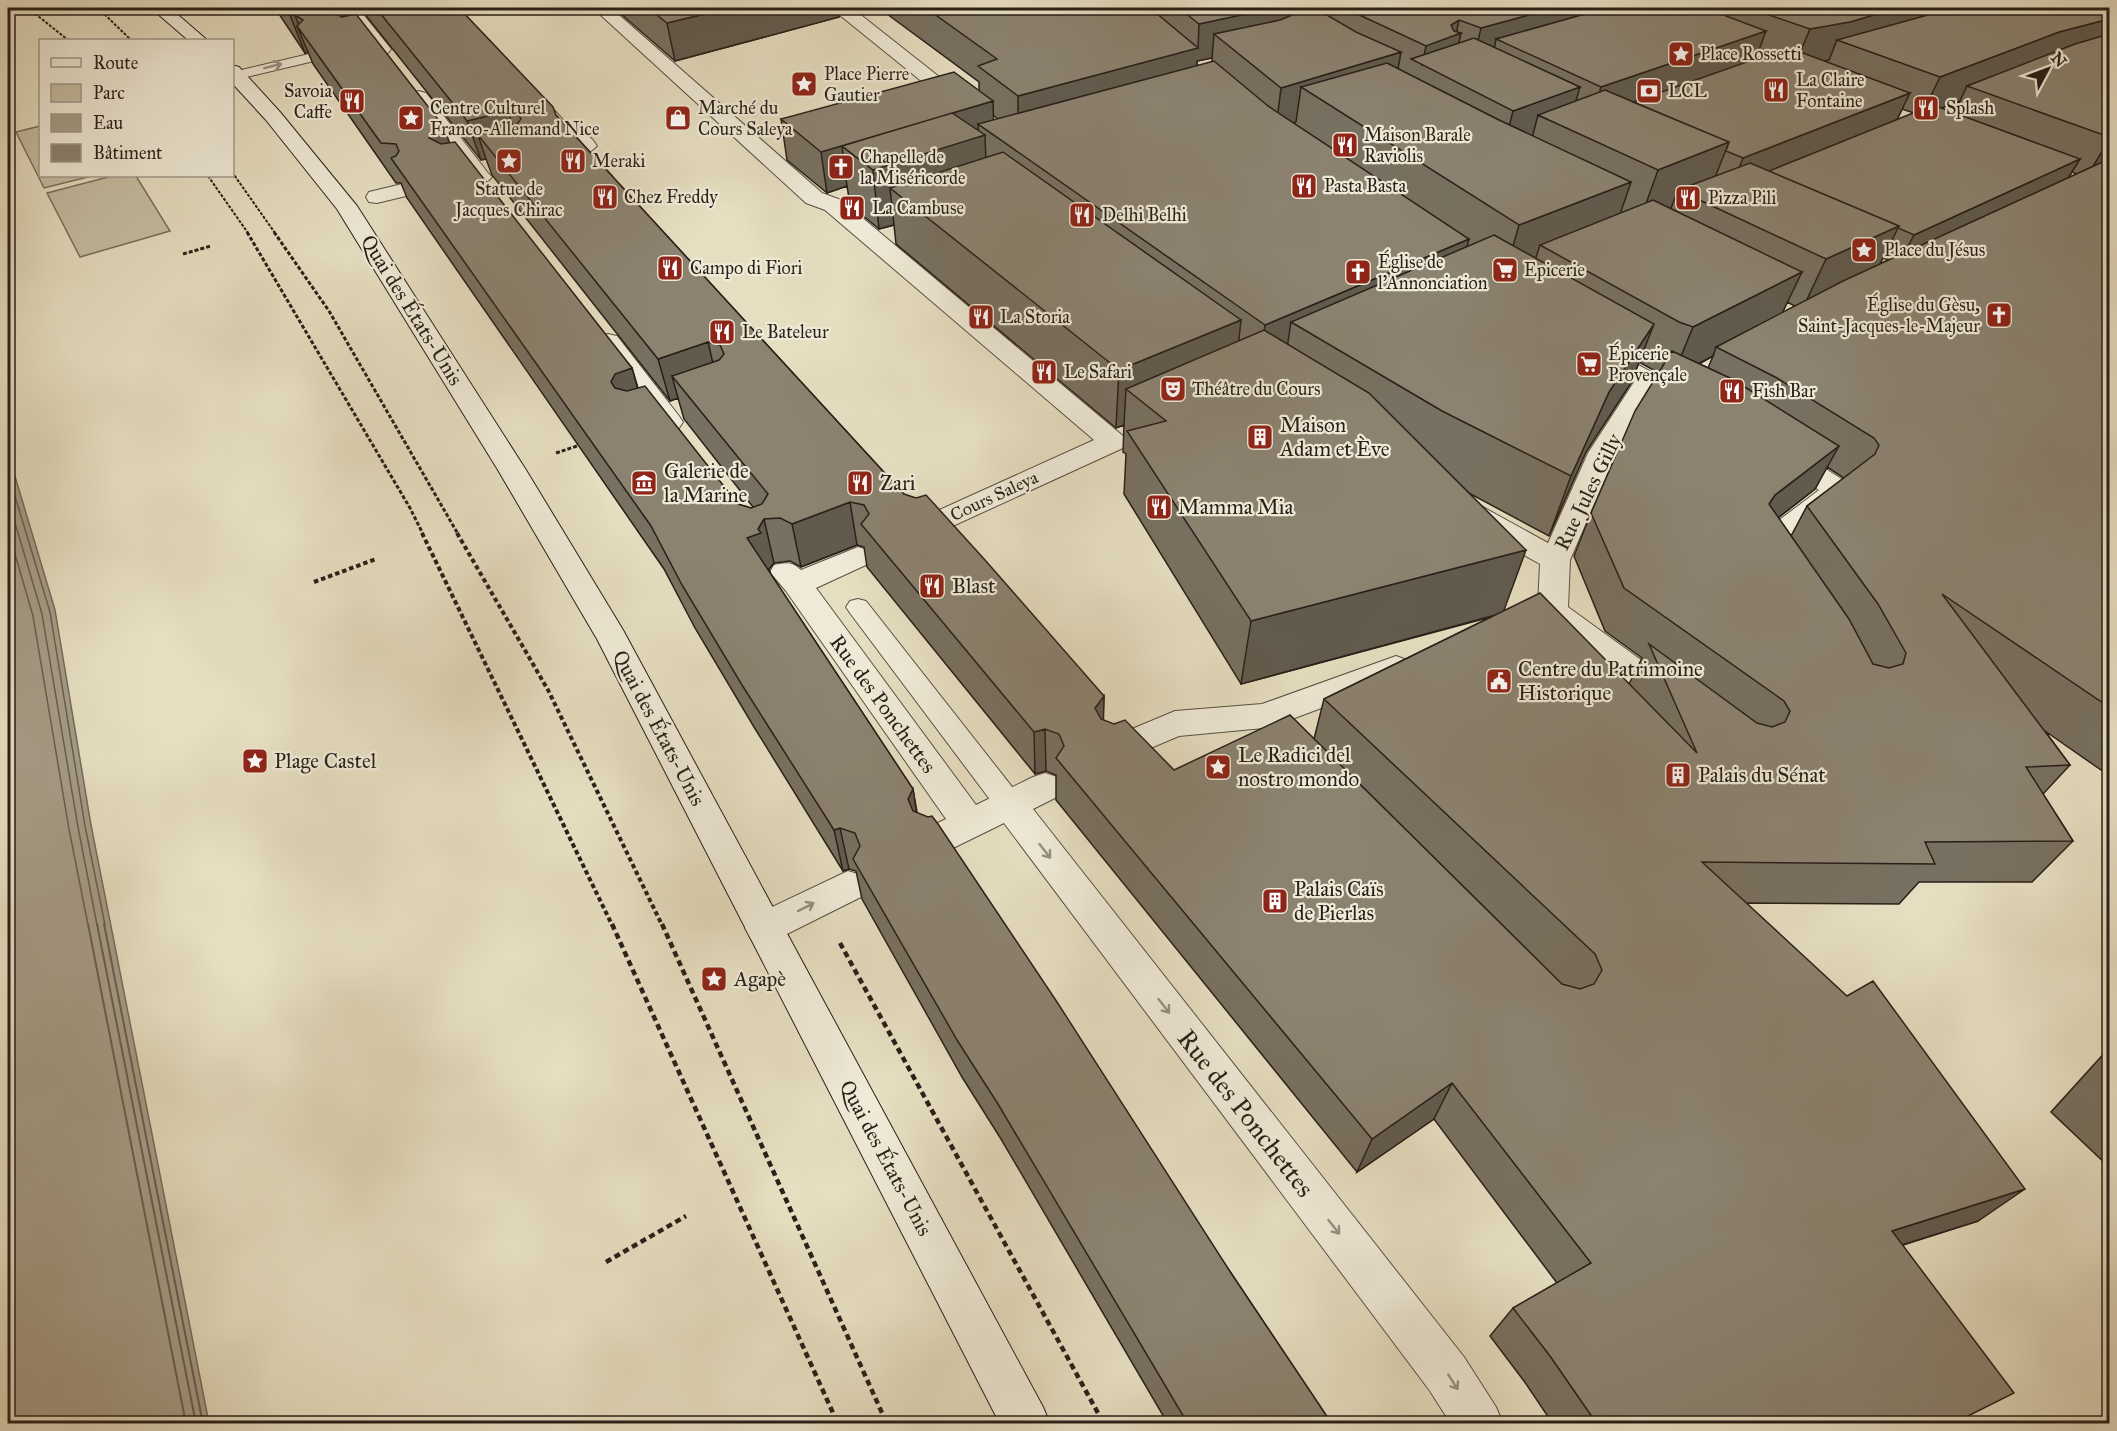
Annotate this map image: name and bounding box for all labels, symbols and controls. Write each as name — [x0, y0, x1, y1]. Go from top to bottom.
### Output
legend — [39, 39, 234, 177]
place icon: Place Rossetti — [1666, 39, 1696, 69]
north arrow — [2018, 39, 2078, 99]
place label: Place Rossetti — [1700, 43, 1802, 65]
text: N — [2047, 48, 2071, 71]
text: Route — [93, 52, 138, 74]
one-way arrow — [263, 60, 282, 72]
place label: Place Pierre Gautier — [824, 63, 909, 106]
place icon: Place Pierre Gautier — [789, 69, 819, 99]
place label: La Claire Fontaine — [1796, 69, 1865, 112]
restaurant icon: La Claire Fontaine — [1761, 75, 1791, 105]
bank icon: LCL — [1634, 76, 1664, 106]
place label: Savoia Caffe — [284, 80, 332, 123]
place label: LCL — [1668, 80, 1708, 102]
text: Parc — [93, 82, 125, 104]
restaurant icon: Savoia Caffe — [337, 86, 367, 116]
restaurant icon: Splash — [1911, 93, 1941, 123]
place label: Centre Culturel Franco-Allemand Nice — [430, 97, 599, 140]
place label: Marché du Cours Saleya — [698, 97, 793, 140]
place label: Splash — [1946, 97, 1994, 119]
place icon: Centre Culturel Franco-Allemand Nice — [396, 103, 426, 133]
shop icon: Marché du Cours Saleya — [663, 103, 693, 133]
text: Eau — [93, 112, 123, 134]
place label: Maison Barale Raviolis — [1364, 124, 1471, 167]
restaurant icon: Maison Barale Raviolis — [1330, 130, 1360, 160]
text: Bâtiment — [93, 142, 163, 164]
place icon: Statue de Jacques Chirac — [494, 146, 524, 176]
restaurant icon: Meraki — [558, 146, 588, 176]
place label: Chapelle de la Miséricorde — [860, 146, 966, 189]
place label: Meraki — [592, 150, 646, 172]
church icon: Chapelle de la Miséricorde — [826, 152, 856, 182]
restaurant icon: Pasta Basta — [1289, 171, 1319, 201]
place label: Pasta Basta — [1324, 175, 1406, 197]
place label: Statue de Jacques Chirac — [453, 178, 563, 222]
restaurant icon: Chez Freddy — [590, 182, 620, 212]
restaurant icon: Pizza Pili — [1673, 183, 1703, 213]
place label: Chez Freddy — [624, 186, 718, 208]
place label: Pizza Pili — [1708, 187, 1776, 209]
restaurant icon: La Cambuse — [837, 193, 867, 223]
place label: La Cambuse — [872, 197, 964, 219]
restaurant icon: Delhi Belhi — [1067, 200, 1097, 230]
place label: Delhi Belhi — [1102, 204, 1187, 226]
street label: Quai des États-Unis — [355, 229, 470, 390]
place icon: Place du Jésus — [1849, 235, 1879, 265]
place label: Place du Jésus — [1884, 239, 1985, 262]
place label: Église de l'Annonciation — [1378, 249, 1488, 294]
restaurant icon: Campo di Fiori — [655, 253, 685, 283]
supermarket icon: Epicerie — [1490, 255, 1520, 285]
place label: Campo di Fiori — [690, 257, 802, 279]
church icon: Église de l'Annonciation — [1343, 257, 1373, 287]
place label: Epicerie — [1524, 259, 1585, 281]
place label: Église du Gèsu, Saint-Jacques-le-Majeur — [1798, 292, 1980, 338]
church icon: Église du Gèsu, Saint-Jacques-le-Majeur — [1984, 300, 2014, 330]
restaurant icon: La Storia — [966, 302, 996, 332]
place label: La Storia — [1000, 306, 1070, 328]
restaurant icon: Le Bateleur — [707, 317, 737, 347]
place label: Le Bateleur — [742, 321, 829, 343]
place label: Épicerie Provençale — [1608, 341, 1687, 386]
supermarket icon: Épicerie Provençale — [1574, 349, 1604, 379]
restaurant icon: Le Safari — [1029, 357, 1059, 387]
place label: Le Safari — [1064, 361, 1132, 383]
theatre icon: Théâtre du Cours — [1158, 374, 1188, 404]
restaurant icon: Fish Bar — [1717, 376, 1747, 406]
place label: Théâtre du Cours — [1192, 378, 1321, 400]
place label: Fish Bar — [1752, 380, 1816, 402]
place label: Maison Adam et Ève — [1279, 412, 1390, 462]
building icon: Maison Adam et Ève — [1245, 422, 1275, 452]
street label: Rue Jules Gilly — [1549, 428, 1628, 555]
place label: Galerie de la Marine — [664, 458, 749, 508]
street label: Cours Saleya — [947, 466, 1042, 526]
museum icon: Galerie de la Marine — [629, 468, 659, 498]
restaurant icon: Zari — [845, 468, 875, 498]
place label: Zari — [880, 470, 916, 496]
restaurant icon: Mamma Mia — [1144, 492, 1174, 522]
place label: Mamma Mia — [1178, 494, 1294, 520]
restaurant icon: Blast — [917, 571, 947, 601]
place label: Blast — [952, 573, 996, 599]
street label: Rue des Ponchettes — [824, 630, 942, 778]
street label: Quai des États-Unis — [607, 645, 712, 810]
place label: Centre du Patrimoine Historique — [1518, 656, 1703, 706]
public building icon: Centre du Patrimoine Historique — [1484, 666, 1514, 696]
place label: Le Radici del nostro mondo — [1238, 742, 1359, 792]
place icon: Plage Castel — [240, 746, 270, 776]
place label: Plage Castel — [274, 748, 377, 774]
place icon: Le Radici del nostro mondo — [1203, 752, 1233, 782]
building icon: Palais du Sénat — [1663, 760, 1693, 790]
place label: Palais du Sénat — [1698, 762, 1826, 788]
one-way arrow — [1039, 843, 1052, 859]
place label: Palais Caïs de Pierlas — [1294, 876, 1384, 926]
building icon: Palais Caïs de Pierlas — [1260, 886, 1290, 916]
one-way arrow — [797, 900, 815, 912]
place icon: Agapè — [699, 964, 729, 994]
place label: Agapè — [733, 966, 786, 992]
one-way arrow — [1158, 998, 1171, 1014]
street label: Rue des Ponchettes — [1171, 1023, 1321, 1203]
street label: Quai des États-Unis — [834, 1075, 939, 1240]
one-way arrow — [1328, 1219, 1341, 1235]
one-way arrow — [1447, 1373, 1459, 1390]

